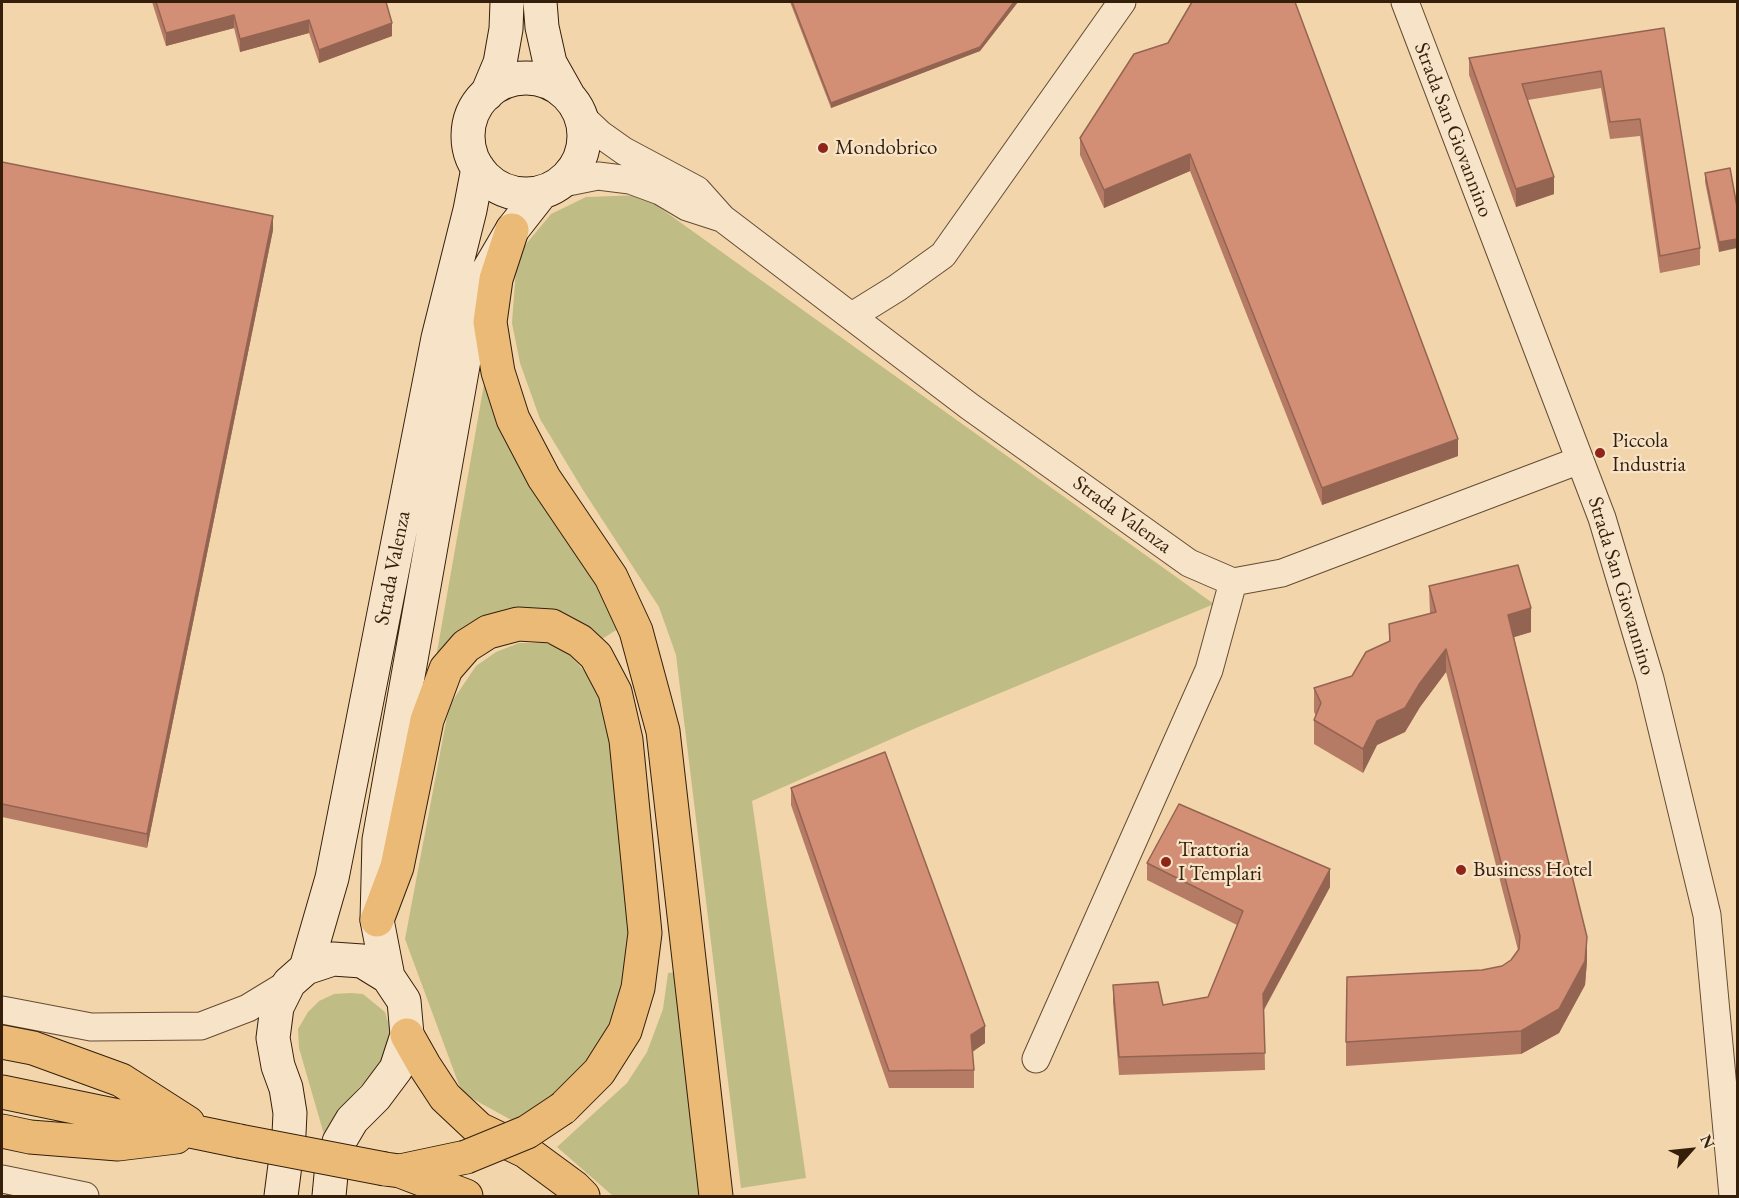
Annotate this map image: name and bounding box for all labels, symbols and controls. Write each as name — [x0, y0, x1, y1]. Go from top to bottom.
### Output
street label: Strada San Giovannino — [1408, 39, 1498, 221]
place label: Mondobrico — [835, 135, 938, 161]
marker: Mondobrico — [816, 141, 830, 155]
place label: Piccola Industria — [1612, 428, 1686, 478]
marker: Piccola Industria — [1593, 446, 1607, 460]
street label: Strada Valenza — [1068, 471, 1176, 559]
street label: Strada San Giovannino — [1582, 494, 1660, 678]
street label: Strada Valenza — [370, 509, 416, 627]
place label: Trattoria I Templari — [1178, 837, 1262, 887]
marker: Trattoria I Templari — [1159, 855, 1173, 869]
place label: Business Hotel — [1473, 857, 1593, 883]
marker: Business Hotel — [1454, 863, 1468, 877]
north arrow — [1661, 1120, 1721, 1180]
text: N — [1695, 1131, 1720, 1152]

